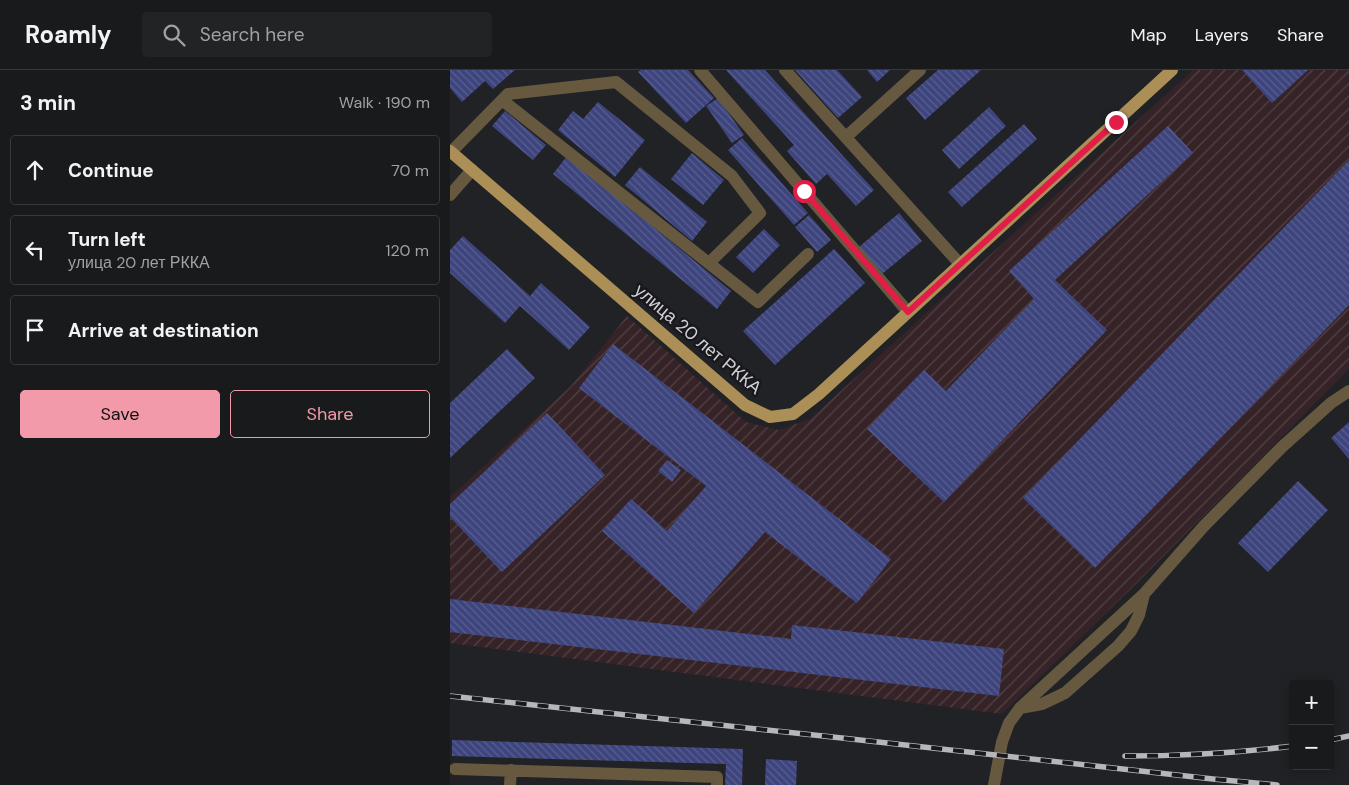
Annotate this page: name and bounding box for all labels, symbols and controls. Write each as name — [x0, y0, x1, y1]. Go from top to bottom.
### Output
search box — [142, 12, 492, 57]
text: Roamly — [25, 19, 112, 50]
icon: search — [160, 21, 188, 49]
text: Search here — [200, 22, 304, 47]
text: Map — [1131, 23, 1167, 47]
text: Layers — [1195, 23, 1249, 47]
text: Share — [1277, 23, 1324, 47]
text: 3 min — [20, 89, 76, 117]
text: Walk · 190 m — [339, 92, 430, 113]
route end — [1105, 111, 1128, 134]
icon: ahead — [21, 156, 49, 184]
text: Continue — [68, 158, 154, 183]
text: 70 m — [391, 160, 429, 181]
route start — [793, 180, 816, 203]
text: Turn left — [68, 227, 146, 252]
icon: left — [21, 236, 49, 264]
text: 120 m — [385, 240, 429, 261]
text: улица 20 лет РККА — [68, 252, 210, 273]
street label: улица 20 лет РККА — [629, 279, 767, 399]
icon: arrive — [21, 316, 49, 344]
text: Arrive at destination — [68, 318, 259, 343]
button: Save — [20, 390, 220, 438]
button: Share — [230, 390, 430, 438]
map controls — [1289, 680, 1334, 770]
button: + — [1289, 680, 1334, 725]
button: − — [1289, 725, 1334, 770]

